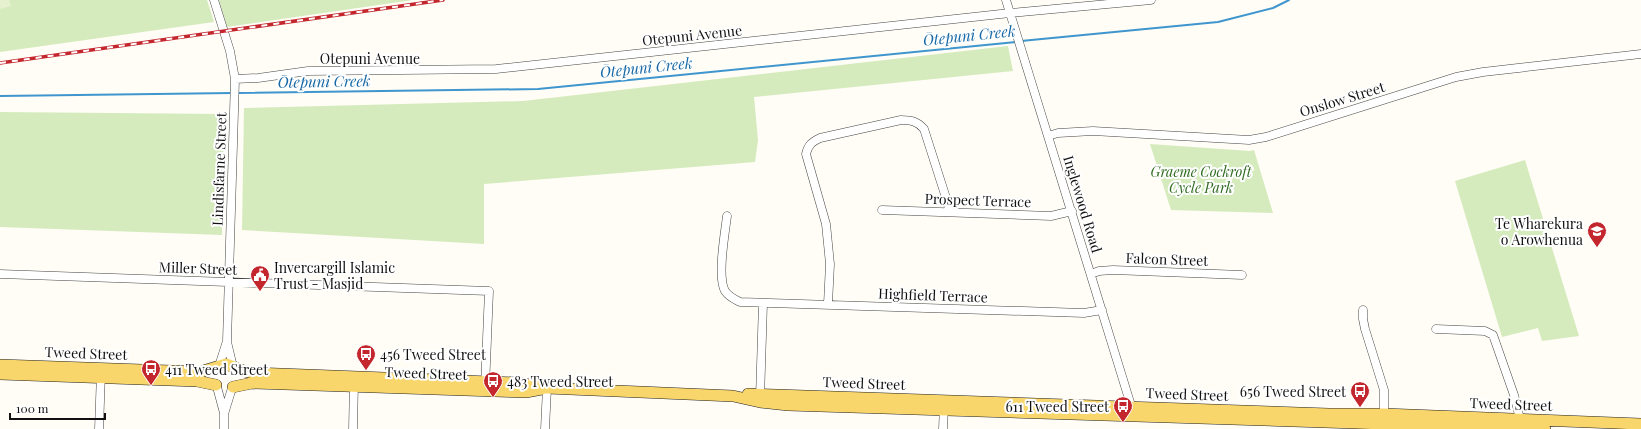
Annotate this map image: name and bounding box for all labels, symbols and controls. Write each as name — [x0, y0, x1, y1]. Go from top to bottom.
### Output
street label: Otepuni Avenue — [641, 20, 743, 50]
water label: Ōtepuni Creek — [922, 20, 1017, 50]
street label: Otepuni Avenue — [320, 49, 420, 68]
water label: Ōtepuni Creek — [599, 52, 694, 82]
water label: Ōtepuni Creek — [277, 70, 371, 92]
street label: Onslow Street — [1297, 77, 1388, 121]
street label: Lindisfarne Street — [208, 111, 231, 226]
street label: Inglewood Road — [1059, 153, 1107, 255]
park label: Graeme Cockroft Cycle Park — [1151, 162, 1253, 197]
street label: Prospect Terrace — [924, 189, 1032, 211]
place label: Te Wharekura o Arowhenua — [1495, 214, 1583, 249]
school or university icon: Te Wharekura o Arowhenua — [1586, 220, 1608, 248]
street label: Falcon Street — [1125, 248, 1210, 270]
street label: Miller Street — [159, 257, 238, 279]
place label: Invercargill Islamic Trust - Masjid — [274, 258, 395, 293]
public building icon: Invercargill Islamic Trust - Masjid — [249, 264, 271, 292]
street label: Highfield Terrace — [878, 284, 988, 306]
street label: Tweed Street — [44, 342, 129, 364]
bus stop icon: 456 Tweed Street — [355, 343, 377, 371]
place label: 456 Tweed Street — [380, 345, 487, 364]
bus stop icon: 411 Tweed Street — [140, 358, 162, 386]
place label: 411 Tweed Street — [165, 360, 269, 379]
street label: Tweed Street — [384, 362, 469, 384]
bus stop icon: 483 Tweed Street — [482, 370, 504, 398]
place label: 483 Tweed Street — [507, 372, 614, 391]
street label: Tweed Street — [822, 372, 907, 394]
bus stop icon: 656 Tweed Street — [1349, 380, 1371, 408]
place label: 656 Tweed Street — [1240, 382, 1347, 401]
street label: Tweed Street — [1145, 383, 1230, 405]
street label: Tweed Street — [1469, 393, 1554, 415]
scale bar — [10, 395, 105, 421]
bus stop icon: 611 Tweed Street — [1112, 395, 1134, 423]
place label: 611 Tweed Street — [1006, 397, 1110, 416]
text: 100 m — [16, 400, 49, 416]

